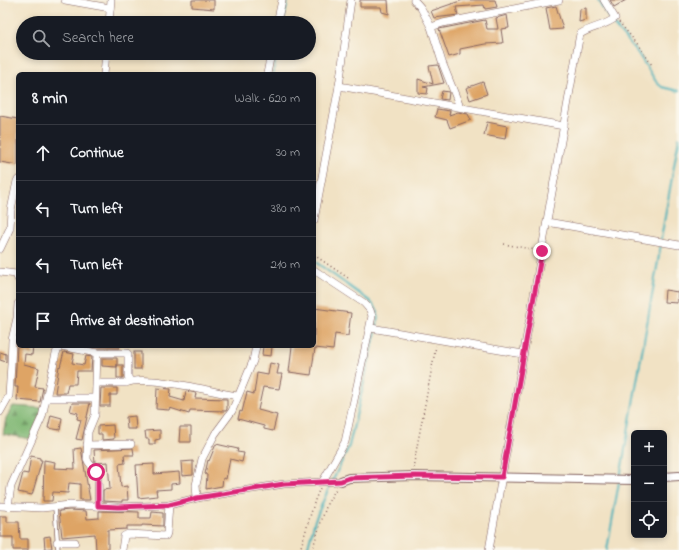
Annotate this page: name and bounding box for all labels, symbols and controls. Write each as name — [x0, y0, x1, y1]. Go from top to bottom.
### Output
search box — [16, 16, 316, 60]
icon: search — [30, 27, 52, 49]
text: Search here — [62, 27, 134, 49]
text: 8 min — [32, 86, 67, 111]
text: Walk · 620 m — [235, 89, 300, 108]
icon: ahead — [32, 142, 54, 164]
text: Continue — [70, 142, 124, 164]
text: 30 m — [276, 143, 300, 162]
icon: left — [32, 198, 54, 220]
text: Turn left — [70, 198, 123, 220]
text: 380 m — [271, 199, 300, 218]
route end — [533, 242, 551, 260]
icon: left — [32, 254, 54, 276]
text: Turn left — [70, 254, 123, 276]
text: 210 m — [270, 255, 300, 274]
icon: arrive — [32, 310, 54, 332]
text: Arrive at destination — [70, 310, 194, 332]
map controls — [631, 430, 667, 538]
button: + — [631, 430, 667, 466]
route start — [87, 463, 105, 481]
button: − — [631, 466, 667, 502]
button: locate — [631, 502, 667, 538]

